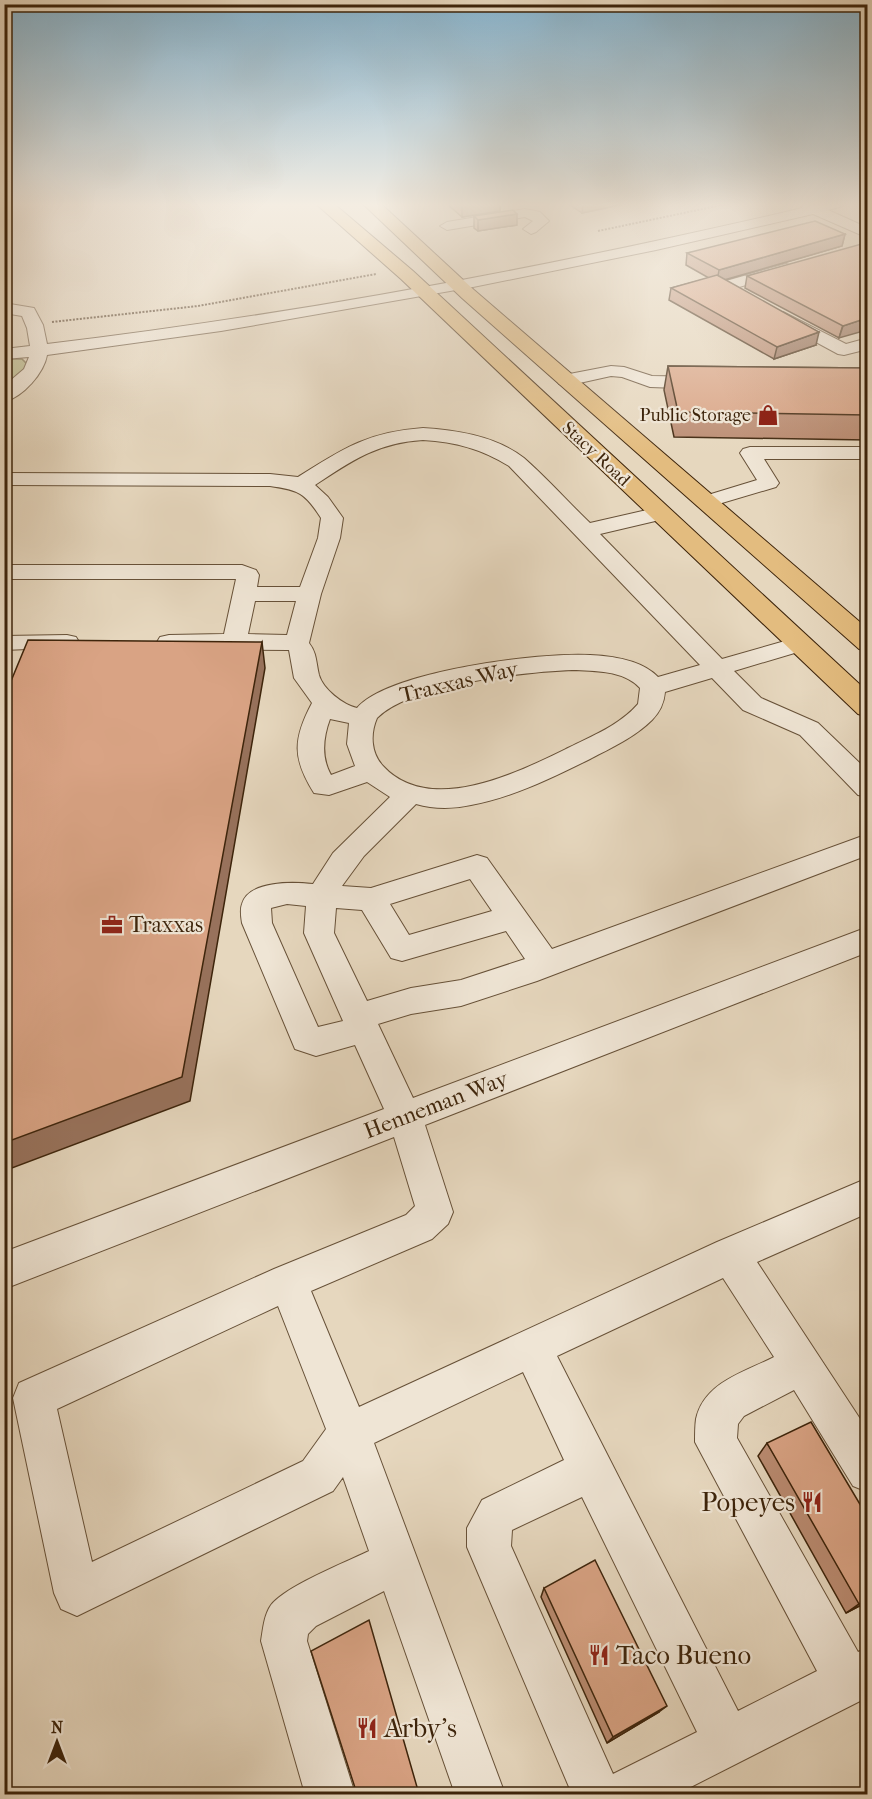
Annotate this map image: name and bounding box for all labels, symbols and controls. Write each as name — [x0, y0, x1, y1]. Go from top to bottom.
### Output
shop icon: Public Storage — [756, 403, 780, 427]
place label: Public Storage — [640, 405, 751, 426]
street label: Stacy Road — [558, 417, 635, 491]
street label: Traxxas Way — [397, 655, 522, 708]
place label: Traxxas — [129, 912, 203, 938]
office icon: Traxxas — [100, 913, 124, 937]
street label: Henneman Way — [360, 1065, 513, 1144]
place label: Popeyes — [701, 1486, 795, 1518]
restaurant icon: Popeyes — [800, 1490, 824, 1514]
place label: Taco Bueno — [616, 1639, 751, 1671]
restaurant icon: Taco Bueno — [587, 1643, 611, 1667]
north arrow — [27, 1712, 87, 1772]
place label: Arby's — [383, 1712, 457, 1744]
restaurant icon: Arby's — [355, 1716, 379, 1740]
text: N — [51, 1718, 64, 1737]

